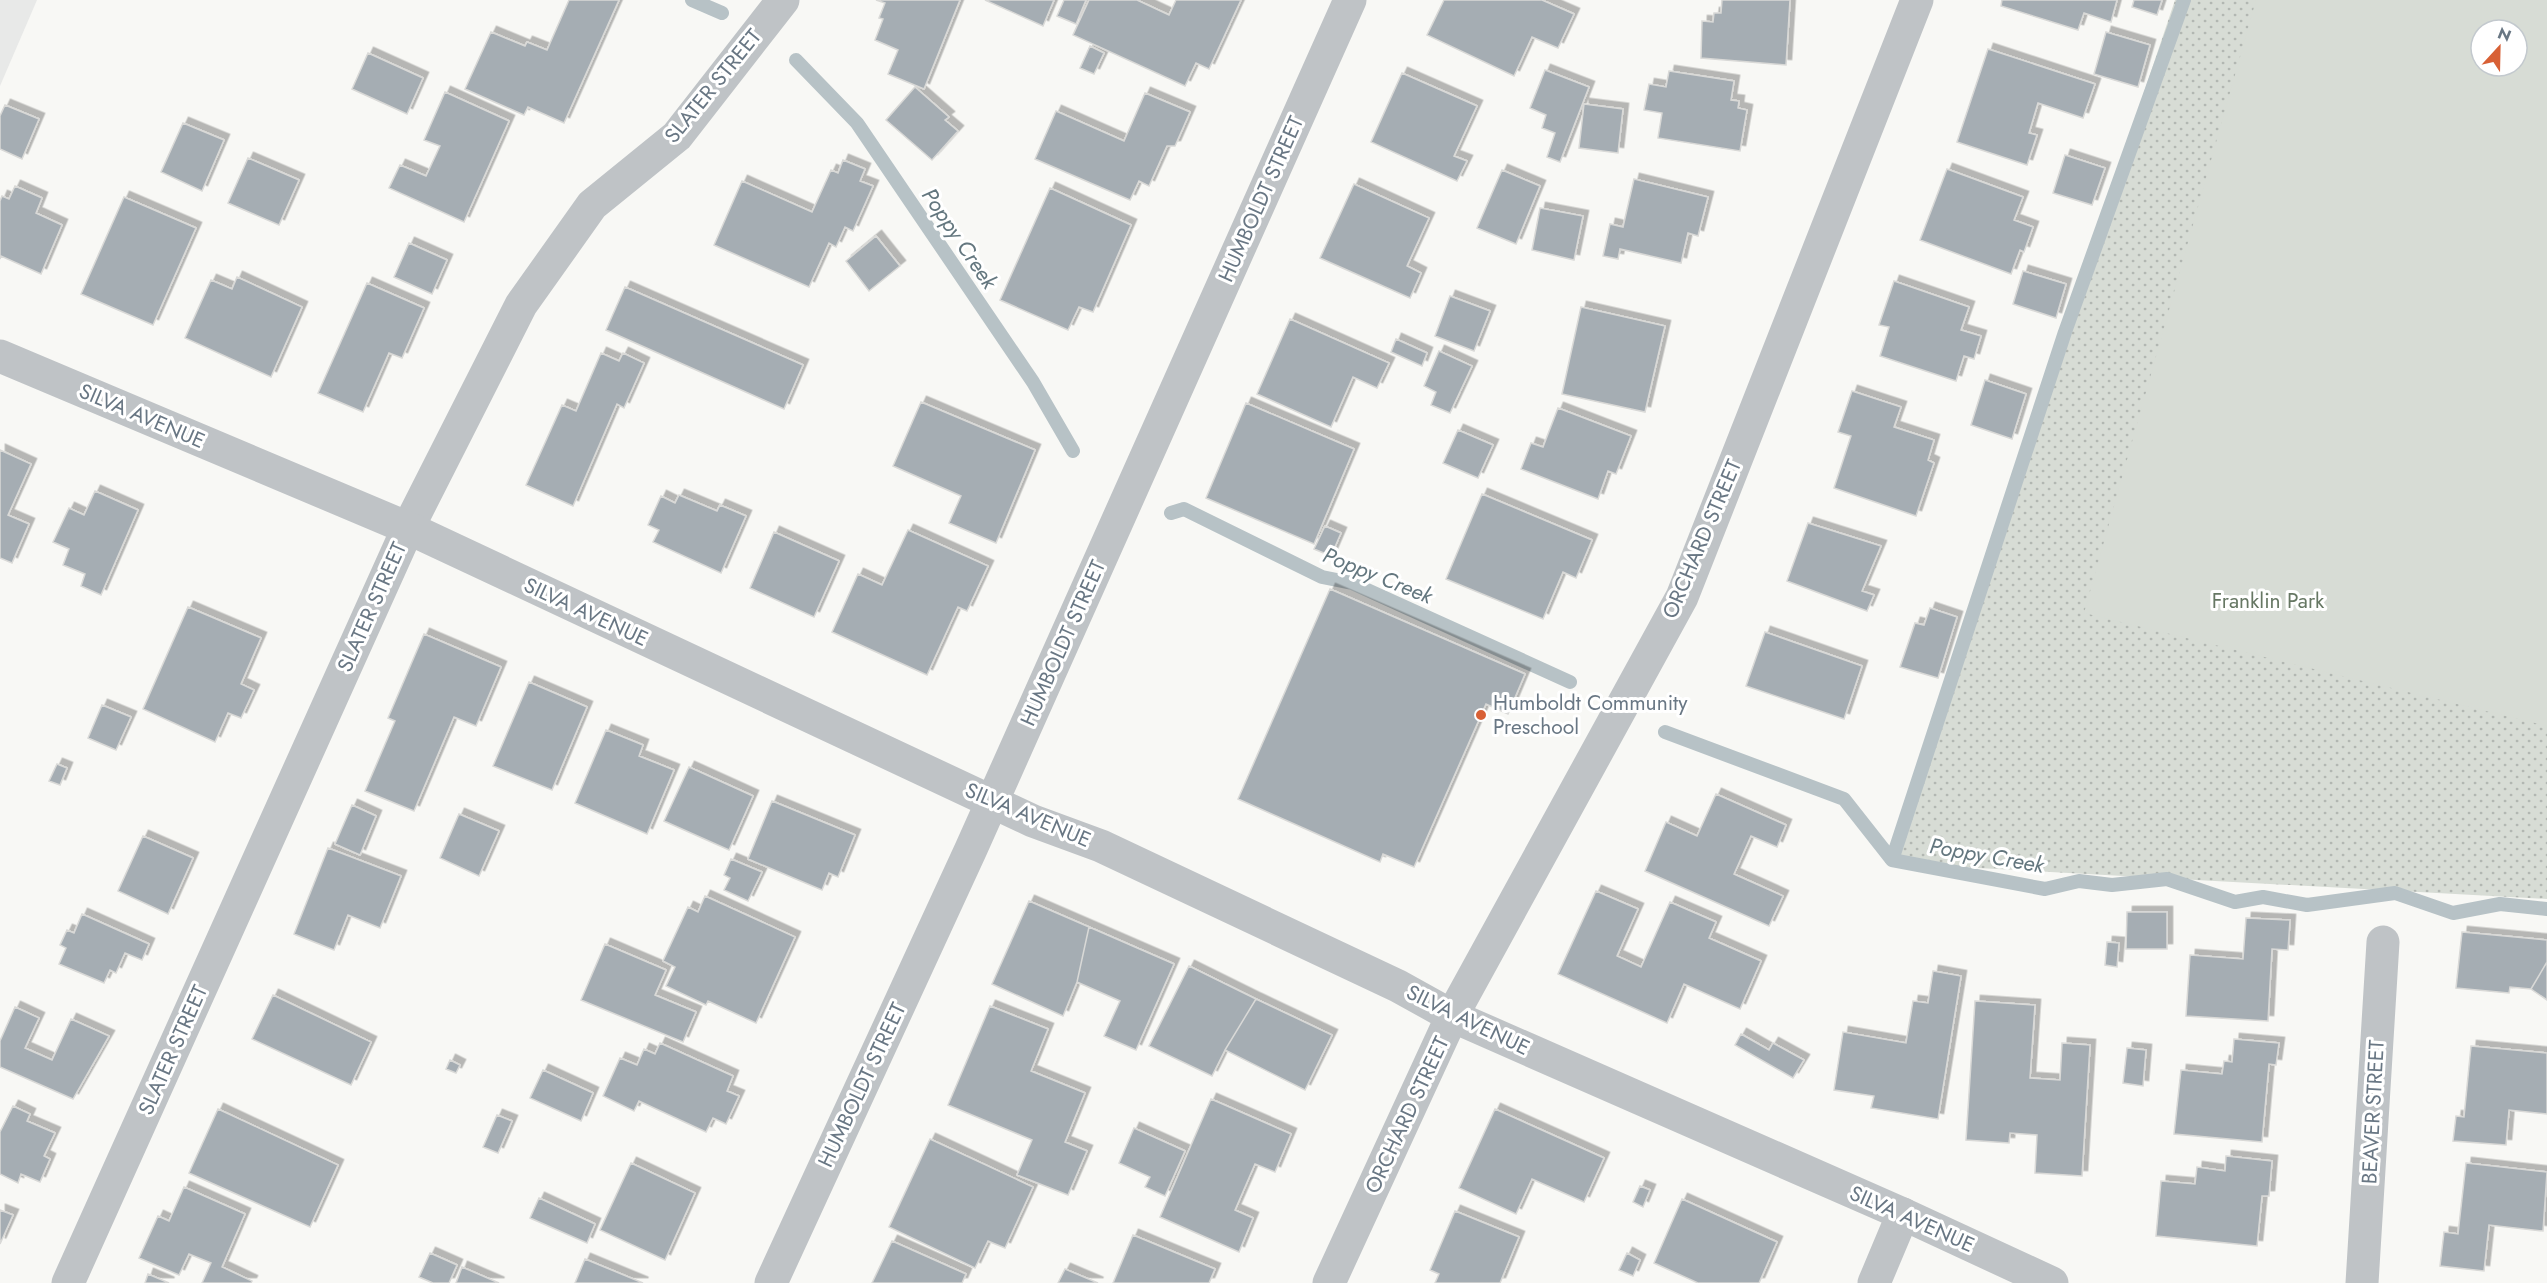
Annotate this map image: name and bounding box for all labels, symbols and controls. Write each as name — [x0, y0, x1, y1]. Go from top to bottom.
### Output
north arrow — [2469, 18, 2529, 78]
street label: SLATER STREET — [658, 22, 769, 150]
text: N — [2494, 22, 2515, 48]
street label: HUMBOLDT STREET — [1211, 111, 1311, 287]
water label: Poppy Creek — [914, 181, 1007, 296]
street label: SILVA AVENUE — [74, 376, 210, 456]
street label: ORCHARD STREET — [1655, 455, 1749, 623]
street label: SLATER STREET — [330, 537, 414, 677]
water label: Poppy Creek — [1318, 538, 1439, 612]
street label: HUMBOLDT STREET — [1013, 555, 1113, 731]
street label: SILVA AVENUE — [519, 570, 653, 654]
park label: Franklin Park — [2212, 586, 2325, 616]
place label: Humboldt Community Preschool — [1493, 688, 1688, 742]
marker: Humboldt Community Preschool — [1474, 708, 1488, 722]
street label: SILVA AVENUE — [960, 775, 1096, 855]
water label: Poppy Creek — [1927, 829, 2048, 881]
street label: SILVA AVENUE — [1401, 977, 1535, 1063]
street label: SLATER STREET — [131, 980, 215, 1120]
street label: HUMBOLDT STREET — [811, 998, 913, 1172]
street label: ORCHARD STREET — [1358, 1031, 1457, 1198]
street label: BEAVER STREET — [2354, 1039, 2392, 1185]
street label: SILVA AVENUE — [1845, 1178, 1979, 1260]

